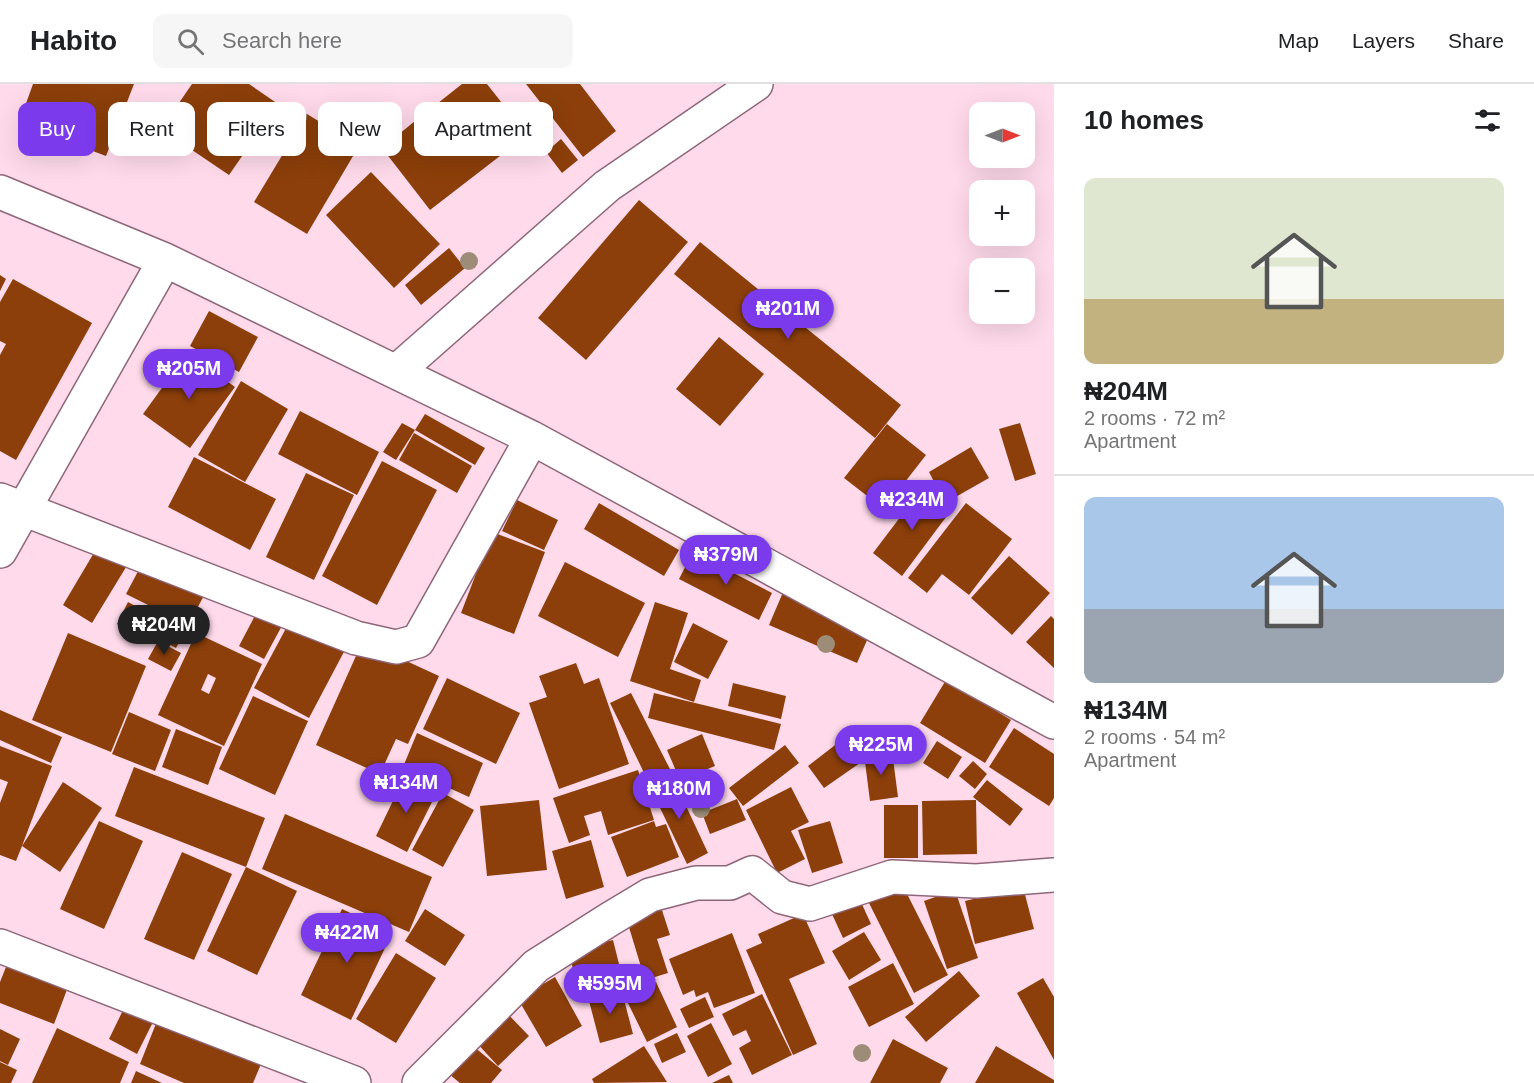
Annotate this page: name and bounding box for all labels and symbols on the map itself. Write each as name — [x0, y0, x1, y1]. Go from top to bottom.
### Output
north arrow — [969, 102, 1035, 168]
pin: ₦201M — [746, 289, 830, 340]
pin: ₦205M — [147, 349, 231, 400]
pin: ₦234M — [870, 480, 954, 531]
pin: ₦379M — [684, 535, 768, 586]
pin: ₦204M — [122, 605, 206, 656]
pin: ₦225M — [839, 725, 923, 776]
pin: ₦134M — [364, 763, 448, 814]
pin: ₦180M — [637, 769, 721, 820]
pin: ₦422M — [305, 913, 389, 964]
pin: ₦595M — [568, 964, 652, 1015]

